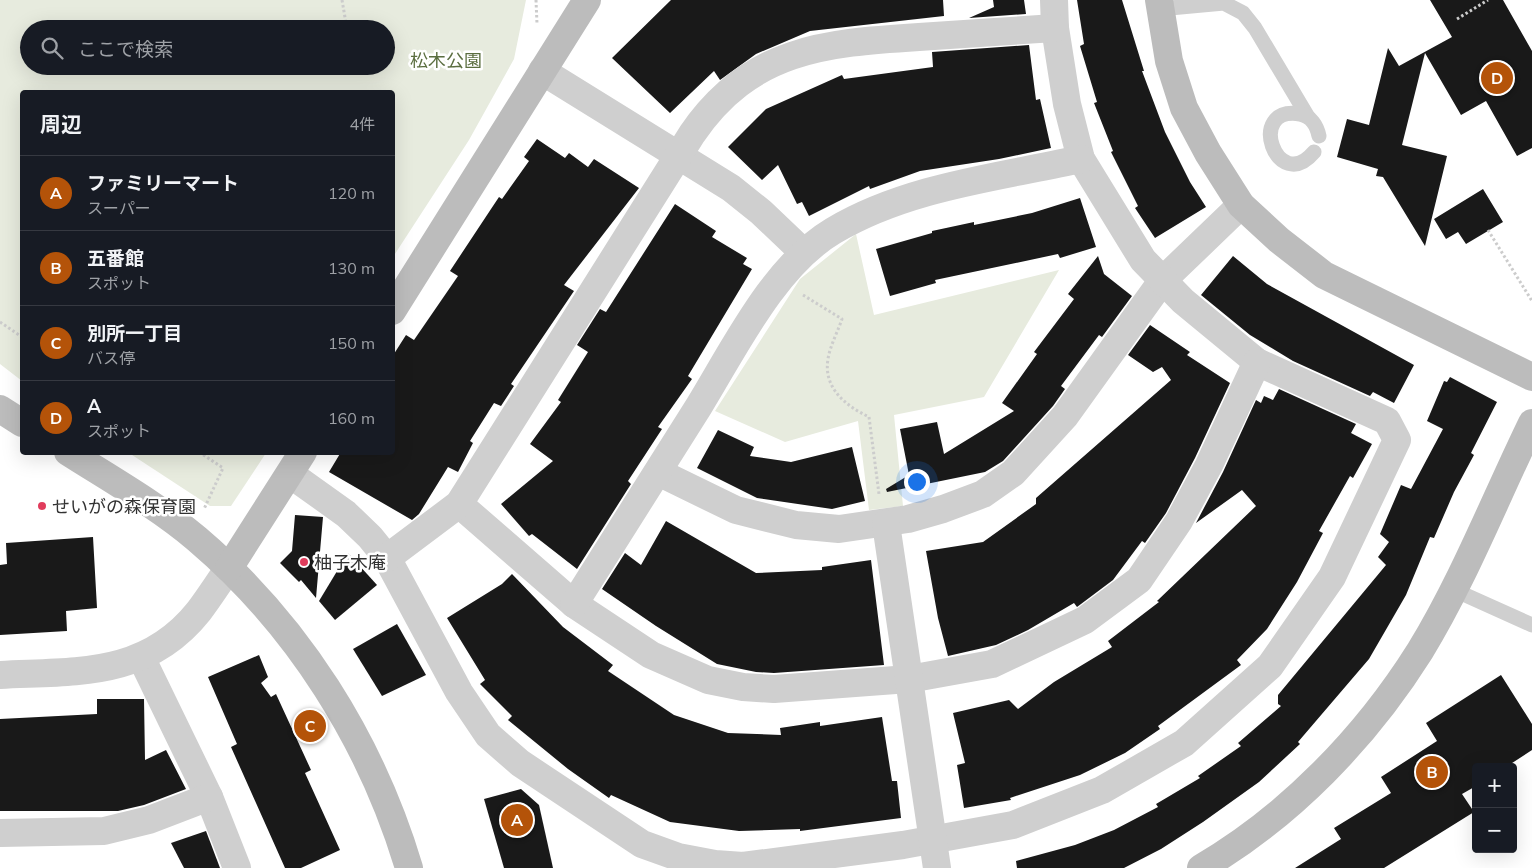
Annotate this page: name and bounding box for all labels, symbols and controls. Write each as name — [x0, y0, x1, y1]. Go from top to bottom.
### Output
search box — [20, 20, 395, 75]
icon: search — [38, 34, 66, 62]
text: ここで検索 — [78, 37, 173, 61]
park label: 松木公園 — [410, 49, 482, 72]
pin: D — [1481, 59, 1513, 97]
text: 周辺 — [40, 111, 82, 137]
text: 4件 — [349, 114, 375, 134]
text: ファミリーマート — [87, 171, 239, 195]
text: A — [50, 183, 62, 203]
text: 120 m — [328, 183, 375, 203]
text: スーパー — [87, 198, 151, 218]
text: 五番館 — [87, 246, 144, 270]
text: B — [50, 258, 62, 278]
text: 130 m — [328, 258, 375, 278]
text: スポット — [87, 273, 151, 293]
text: 別所一丁目 — [87, 321, 182, 345]
text: C — [51, 333, 61, 353]
text: 150 m — [328, 333, 375, 353]
text: バス停 — [87, 348, 135, 368]
text: A — [87, 394, 101, 418]
text: D — [50, 408, 62, 428]
text: 160 m — [328, 408, 375, 428]
text: スポット — [87, 421, 151, 441]
your location — [904, 469, 930, 495]
place label: せいがの森保育園 — [52, 495, 196, 518]
marker: せいがの森保育園 — [36, 500, 48, 512]
place label: 柚子木庵 — [314, 551, 386, 574]
marker: 柚子木庵 — [298, 556, 310, 568]
pin: C — [294, 707, 326, 745]
pin: B — [1416, 753, 1448, 791]
map controls — [1472, 763, 1517, 853]
button: + — [1472, 763, 1517, 808]
pin: A — [501, 801, 533, 839]
button: − — [1472, 808, 1517, 853]

